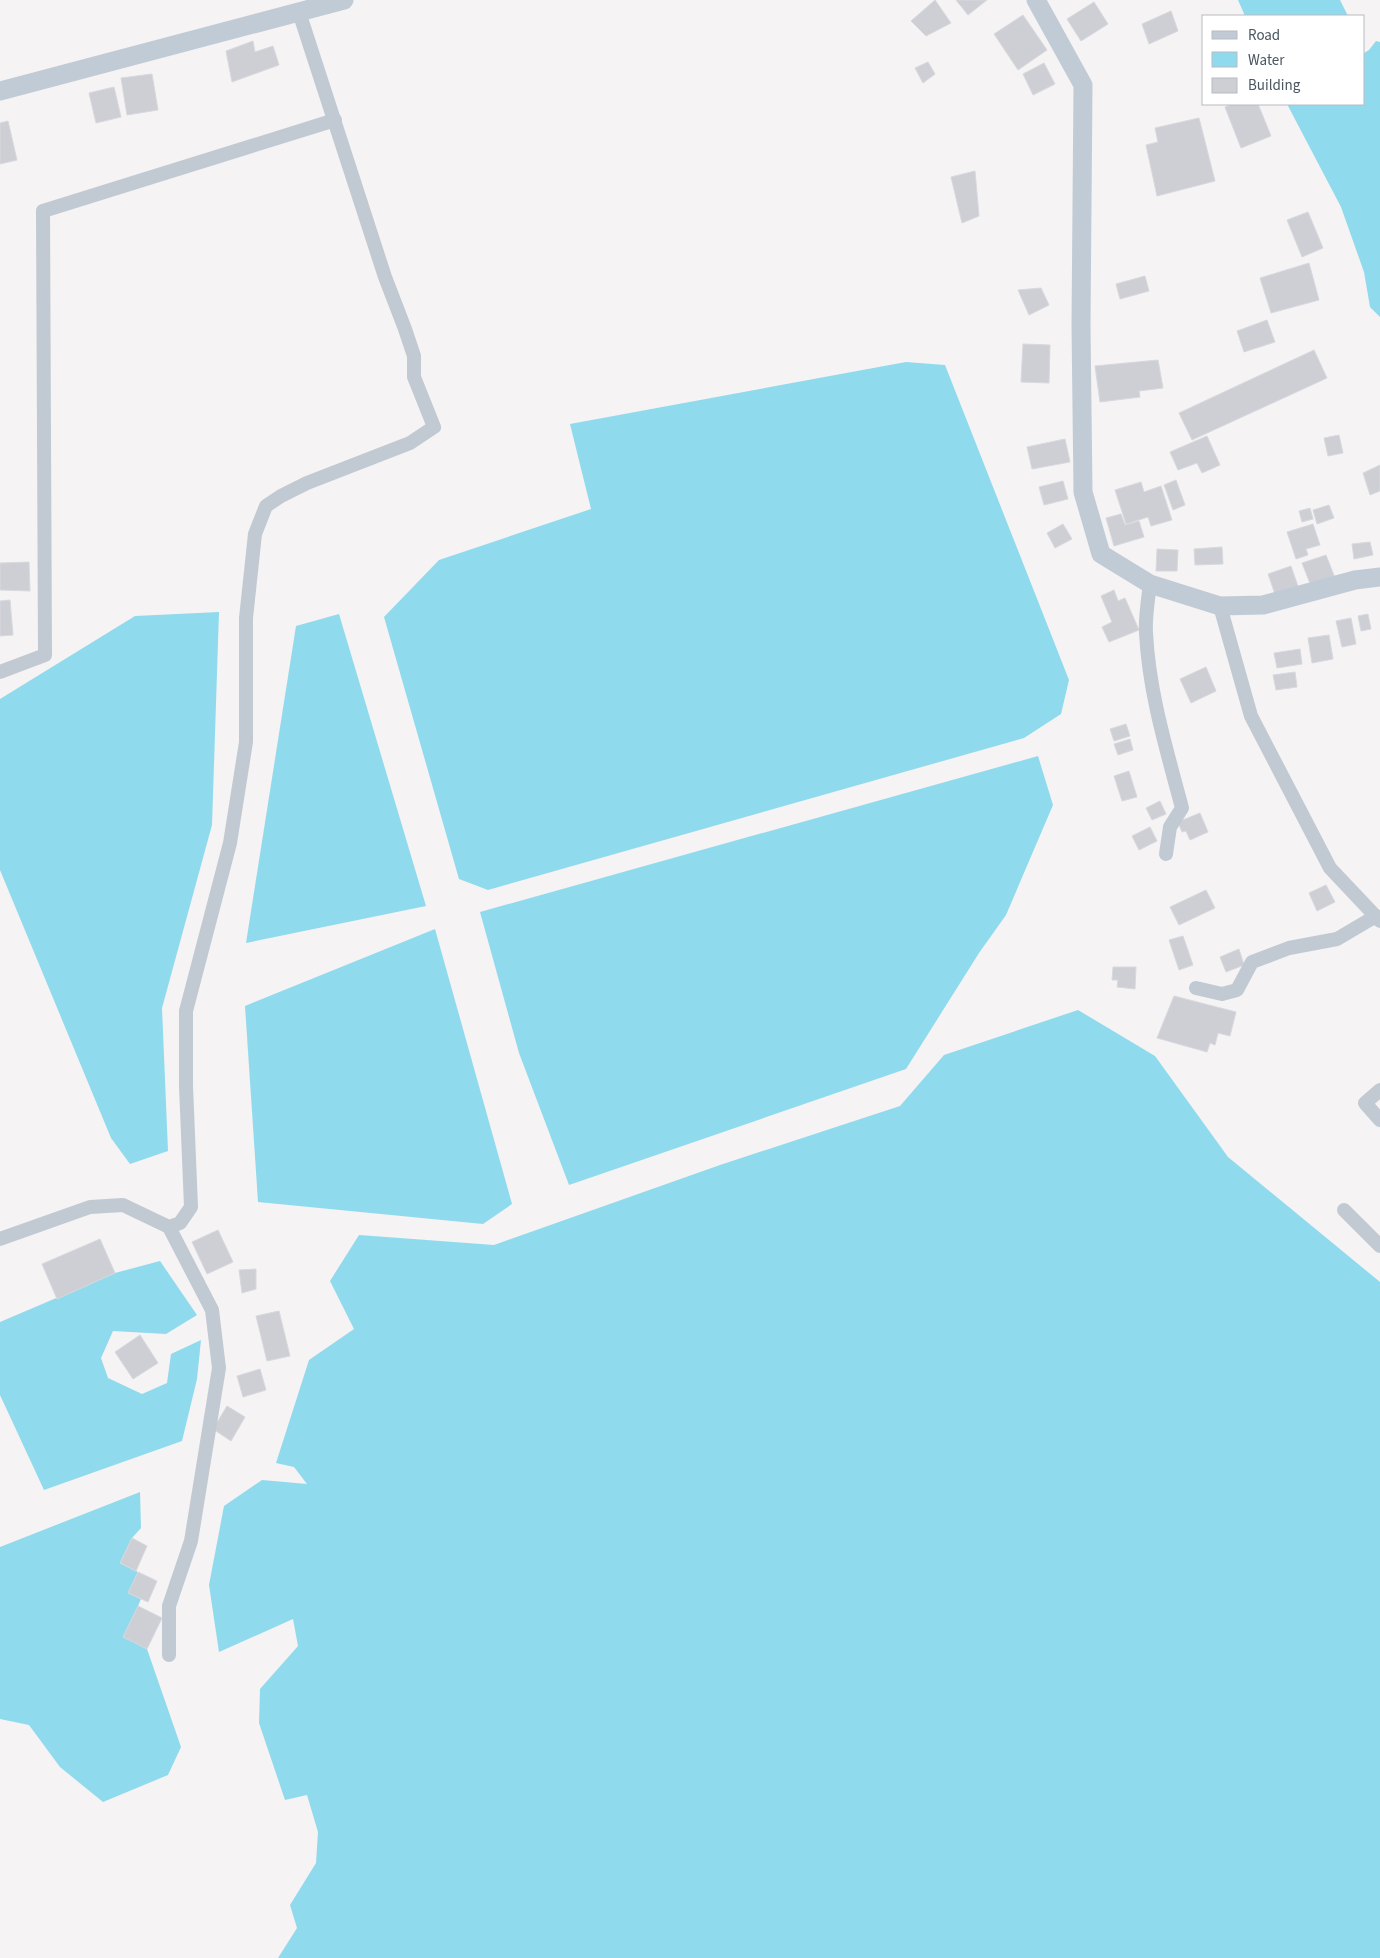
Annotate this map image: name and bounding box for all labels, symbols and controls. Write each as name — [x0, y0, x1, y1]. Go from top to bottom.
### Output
legend — [1202, 15, 1365, 105]
text: Road — [1248, 25, 1280, 46]
text: Water — [1248, 50, 1285, 71]
text: Building — [1248, 75, 1301, 96]

